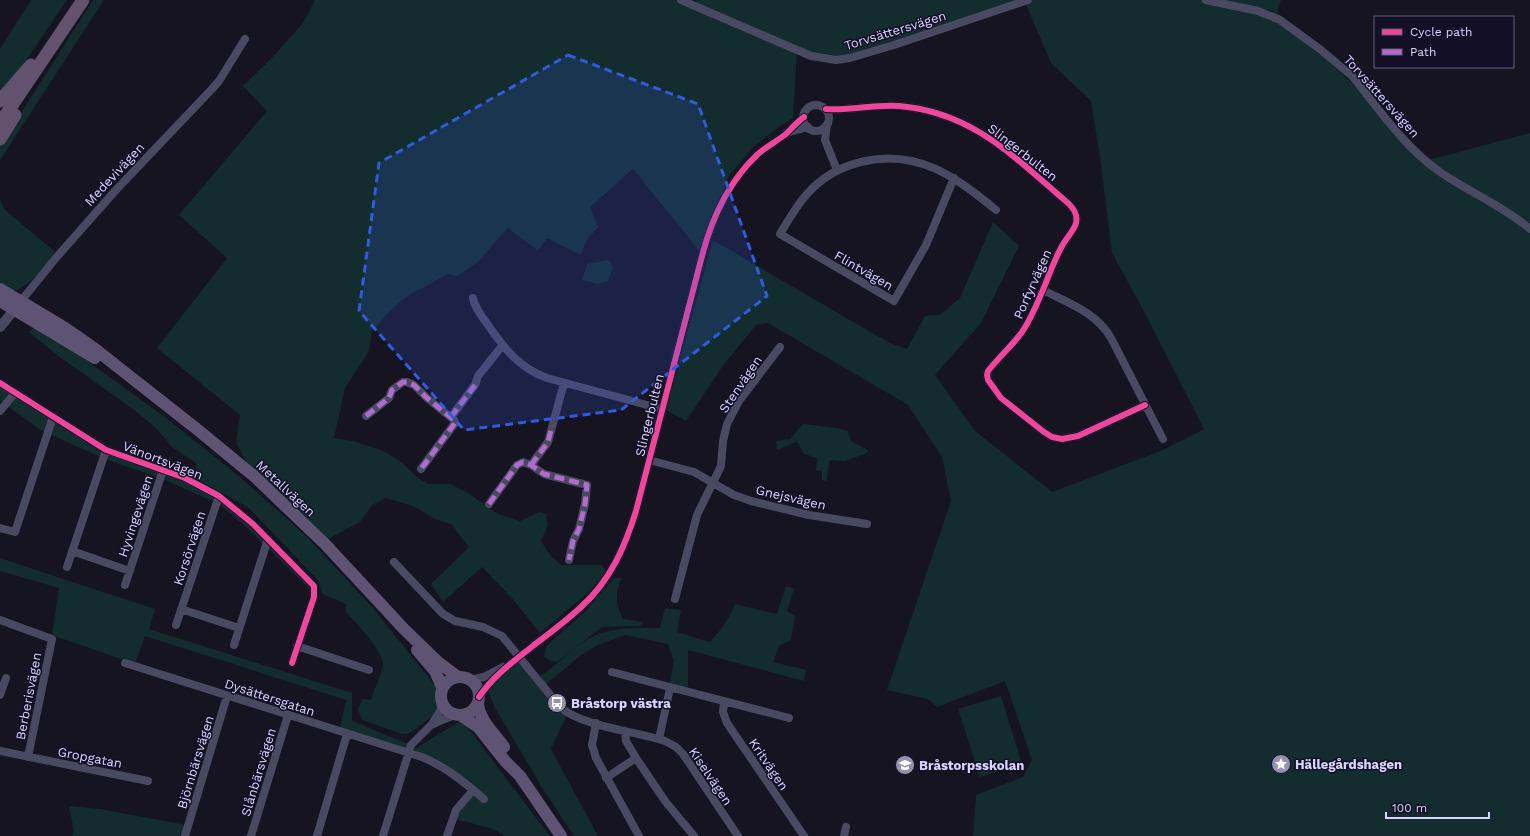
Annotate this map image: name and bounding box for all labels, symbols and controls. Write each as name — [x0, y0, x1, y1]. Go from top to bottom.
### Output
street label: Torvsättersvägen — [842, 8, 948, 53]
legend — [1374, 16, 1514, 68]
text: Cycle path — [1410, 25, 1472, 39]
text: Path — [1410, 45, 1436, 59]
street label: Torvsättersvägen — [1341, 52, 1423, 141]
street label: Slingerbulten — [985, 120, 1061, 184]
street label: Medevivägen — [81, 140, 147, 209]
street label: Porfyrvägen — [1010, 247, 1054, 321]
street label: Flintvägen — [832, 248, 896, 293]
street label: Stenvägen — [716, 353, 765, 416]
street label: Slingerbulten — [632, 372, 667, 458]
street label: Vänortsvägen — [121, 438, 205, 483]
street label: Metallvägen — [253, 457, 318, 520]
street label: Hyvingevägen — [115, 473, 156, 559]
street label: Gnejsvägen — [754, 482, 827, 513]
street label: Korsörvägen — [170, 509, 209, 587]
street label: Berberisvägen — [13, 651, 44, 741]
street label: Dysättersgatan — [223, 676, 317, 719]
bus stop icon: Bråstorp västra — [546, 692, 568, 714]
place label: Bråstorp västra — [571, 696, 671, 711]
street label: Björnbärsvägen — [174, 714, 217, 811]
street label: Slånbärsvägen — [238, 726, 279, 818]
street label: Kritvägen — [746, 736, 791, 793]
street label: Gropgatan — [56, 744, 123, 771]
street label: Kiselvägen — [686, 745, 735, 808]
place icon: Hällegårdshagen — [1270, 753, 1292, 775]
school or university icon: Bråstorpsskolan — [894, 754, 916, 776]
place label: Hällegårdshagen — [1295, 757, 1402, 772]
place label: Bråstorpsskolan — [919, 758, 1024, 773]
scale bar — [1386, 794, 1489, 820]
text: 100 m — [1392, 801, 1427, 815]

